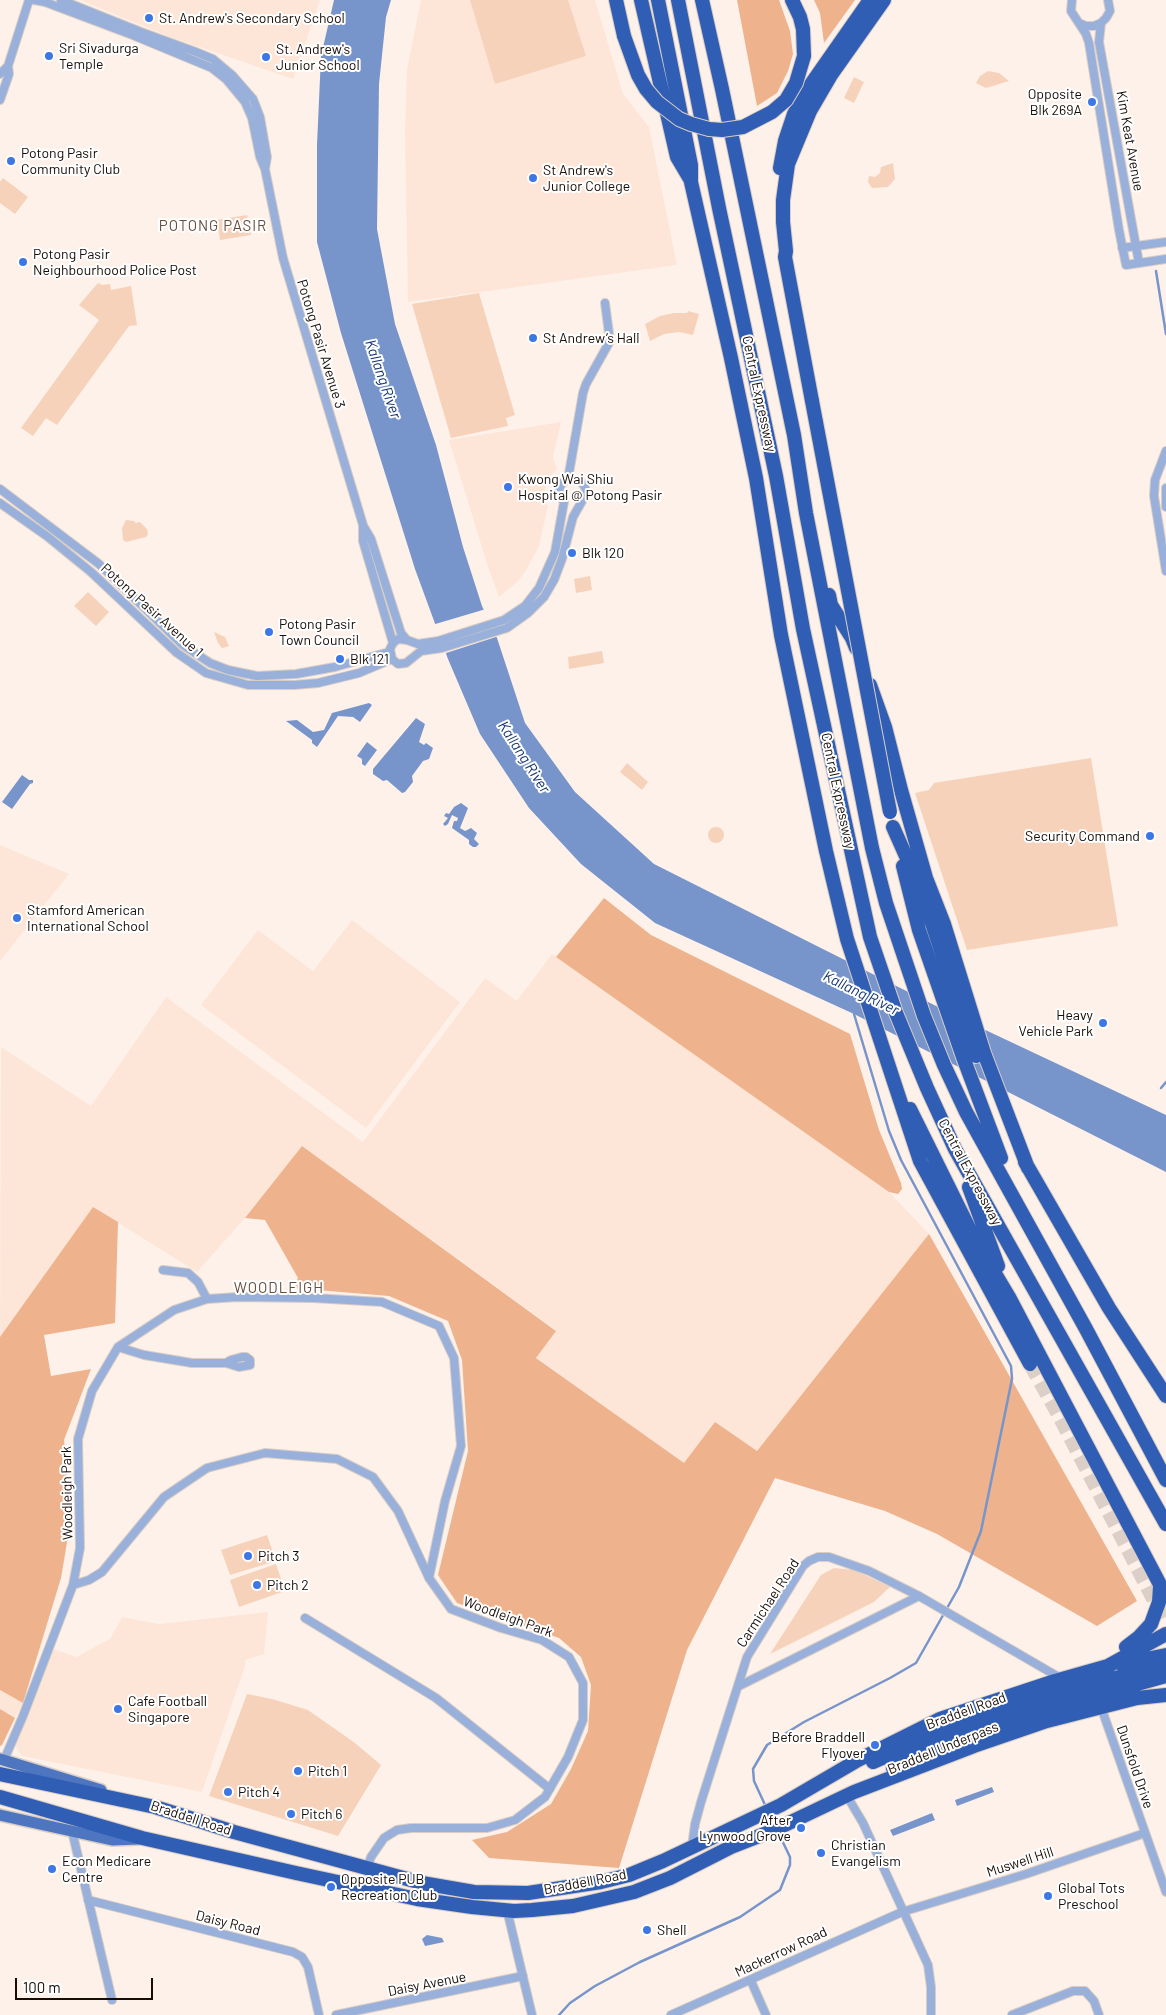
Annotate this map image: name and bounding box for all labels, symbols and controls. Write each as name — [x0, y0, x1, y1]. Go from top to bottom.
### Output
place label: St. Andrew's Secondary School — [159, 10, 345, 26]
marker: St. Andrew's Secondary School — [143, 12, 155, 24]
place label: Sri Sivadurga Temple — [59, 40, 139, 72]
place label: St. Andrew's Junior School — [276, 41, 360, 74]
marker: Sri Sivadurga Temple — [43, 50, 55, 62]
marker: St. Andrew's Junior School — [260, 51, 272, 63]
place label: Opposite Blk 269A — [1028, 86, 1082, 118]
street label: Kim Keat Avenue — [1113, 89, 1147, 193]
marker: Opposite Blk 269A — [1086, 96, 1098, 108]
place label: Potong Pasir Community Club — [21, 145, 120, 178]
marker: Potong Pasir Community Club — [5, 155, 17, 167]
place label: St Andrew's Junior College — [543, 162, 630, 194]
marker: St Andrew's Junior College — [527, 172, 539, 184]
district label: POTONG PASIR — [157, 217, 269, 235]
place label: Potong Pasir Neighbourhood Police Post — [33, 246, 197, 278]
marker: Potong Pasir Neighbourhood Police Post — [17, 256, 29, 268]
street label: Potong Pasir Avenue 3 — [293, 277, 349, 411]
place label: St Andrew’s Hall — [543, 330, 639, 346]
marker: St Andrew’s Hall — [527, 332, 539, 344]
street label: Central Expressway — [738, 334, 780, 454]
water label: Kallang River — [361, 337, 405, 421]
place label: Kwong Wai Shiu Hospital @ Potong Pasir — [518, 471, 662, 504]
marker: Kwong Wai Shiu Hospital @ Potong Pasir — [502, 481, 514, 493]
place label: Blk 120 — [582, 545, 624, 561]
marker: Blk 120 — [566, 547, 578, 559]
street label: Potong Pasir Avenue 1 — [97, 560, 207, 660]
place label: Potong Pasir Town Council — [279, 616, 359, 648]
marker: Potong Pasir Town Council — [263, 626, 275, 638]
place label: Blk 121 — [350, 651, 389, 667]
marker: Blk 121 — [334, 653, 346, 665]
water label: Kallang River — [494, 718, 554, 796]
street label: Central Expressway — [817, 731, 859, 851]
place label: Security Command — [1025, 828, 1140, 844]
marker: Security Command — [1144, 830, 1156, 842]
place label: Stamford American International School — [27, 902, 149, 934]
marker: Stamford American International School — [11, 912, 23, 924]
water label: Kallang River — [820, 967, 902, 1019]
place label: Heavy Vehicle Park — [1019, 1007, 1093, 1040]
marker: Heavy Vehicle Park — [1097, 1017, 1109, 1029]
street label: Central Expressway — [935, 1116, 1005, 1228]
district label: WOODLEIGH — [233, 1279, 325, 1297]
street label: Woodleigh Park — [58, 1446, 76, 1540]
place label: Pitch 3 — [258, 1548, 300, 1564]
marker: Pitch 3 — [242, 1550, 254, 1562]
street label: Carmichael Road — [733, 1556, 803, 1650]
place label: Pitch 2 — [267, 1577, 309, 1593]
marker: Pitch 2 — [251, 1579, 263, 1591]
street label: Woodleigh Park — [461, 1593, 555, 1641]
street label: Braddell Road — [924, 1689, 1008, 1733]
place label: Cafe Football Singapore — [128, 1693, 207, 1725]
marker: Cafe Football Singapore — [112, 1703, 124, 1715]
street label: Braddell Underpass — [885, 1718, 1001, 1778]
street label: Dunsfold Drive — [1113, 1723, 1157, 1811]
place label: Before Braddell Flyover — [771, 1729, 865, 1761]
marker: Before Braddell Flyover — [869, 1739, 881, 1751]
place label: Pitch 1 — [308, 1763, 347, 1779]
marker: Pitch 1 — [292, 1765, 304, 1777]
place label: Pitch 4 — [238, 1784, 280, 1800]
marker: Pitch 4 — [222, 1786, 234, 1798]
street label: Braddell Road — [148, 1797, 234, 1839]
place label: Pitch 6 — [301, 1806, 343, 1822]
marker: Pitch 6 — [285, 1808, 297, 1820]
place label: After Lynwood Grove — [699, 1812, 791, 1844]
marker: After Lynwood Grove — [795, 1822, 807, 1834]
place label: Christian Evangelism — [831, 1837, 901, 1870]
street label: Muswell Hill — [984, 1843, 1056, 1881]
marker: Christian Evangelism — [815, 1847, 827, 1859]
place label: Econ Medicare Centre — [62, 1853, 151, 1885]
marker: Econ Medicare Centre — [46, 1863, 58, 1875]
street label: Braddell Road — [542, 1866, 628, 1898]
place label: Opposite PUB Recreation Club — [341, 1871, 437, 1904]
place label: Global Tots Preschool — [1058, 1880, 1125, 1912]
marker: Opposite PUB Recreation Club — [325, 1881, 337, 1893]
marker: Global Tots Preschool — [1042, 1890, 1054, 1902]
street label: Daisy Road — [194, 1907, 262, 1939]
place label: Shell — [657, 1922, 687, 1938]
street label: Mackerrow Road — [732, 1923, 830, 1981]
marker: Shell — [641, 1924, 653, 1936]
scale bar — [18, 1968, 155, 2000]
street label: Daisy Avenue — [386, 1968, 468, 2000]
text: 100 m — [23, 1978, 61, 1996]

